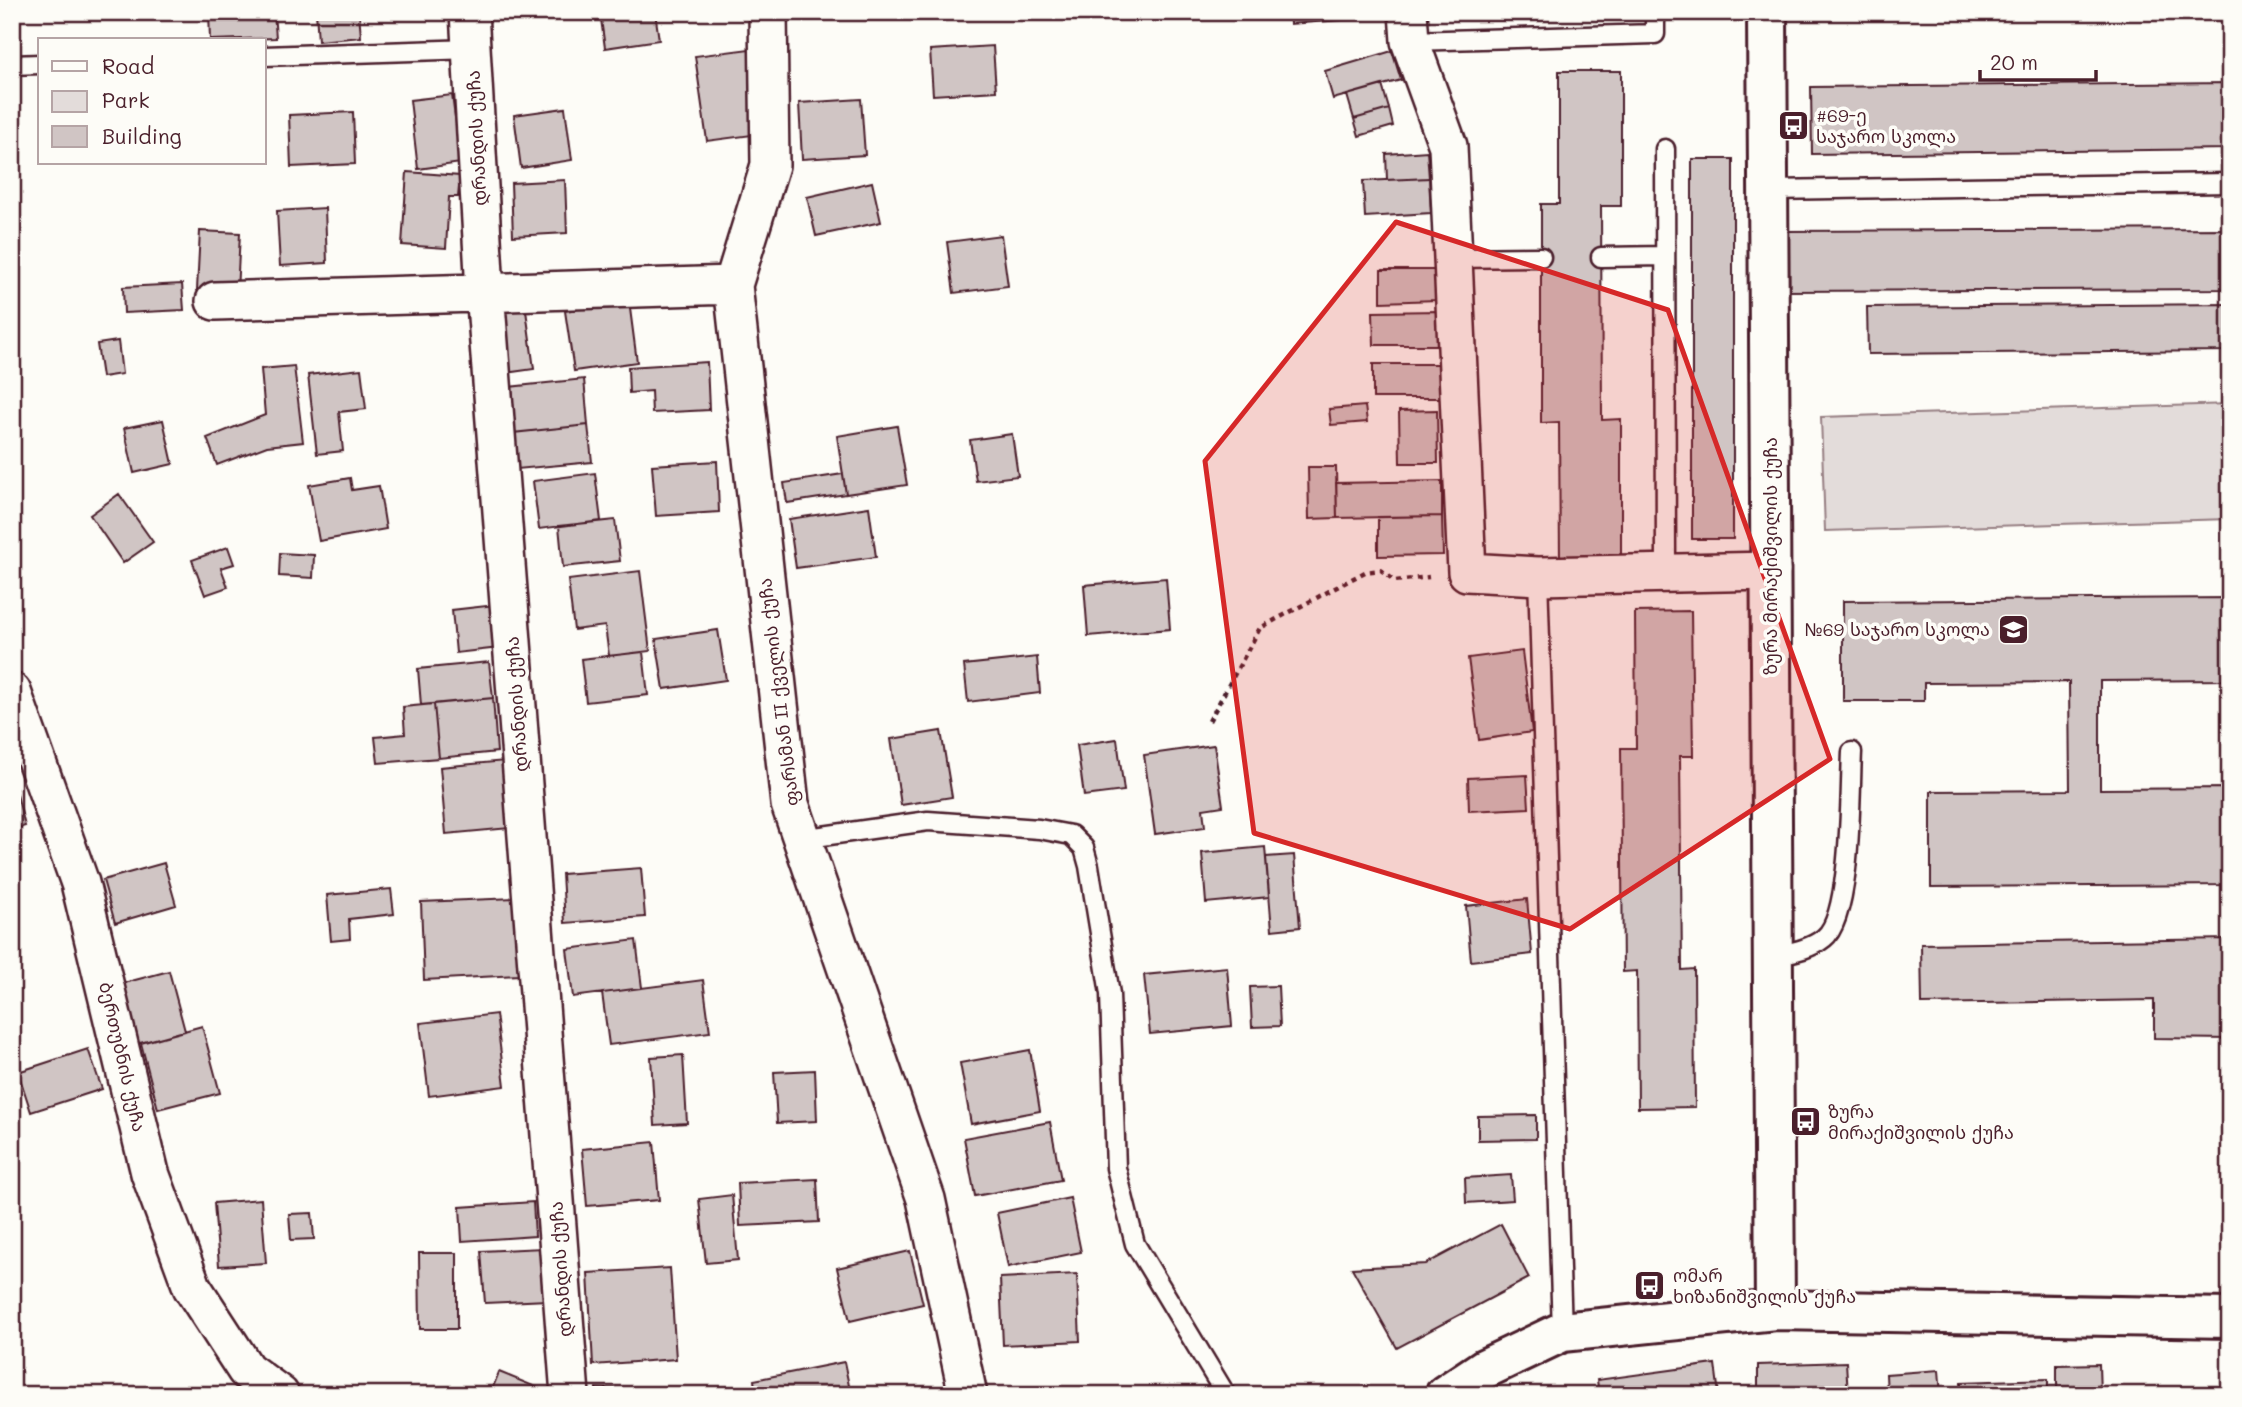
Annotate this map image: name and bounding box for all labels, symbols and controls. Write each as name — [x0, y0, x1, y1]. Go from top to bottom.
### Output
legend — [38, 38, 266, 164]
scale bar — [1980, 38, 2095, 82]
text: 20 m — [1990, 48, 2038, 75]
text: Road — [102, 52, 154, 79]
street label: დრანდის ქუჩა — [460, 70, 492, 207]
text: Park — [102, 86, 150, 113]
place label: #69-ე საჯარო სკოლა — [1816, 103, 1956, 148]
bus stop icon: #69-ე საჯარო სკოლა — [1776, 109, 1810, 143]
text: Building — [102, 122, 182, 149]
street label: ზურა მირაქიშვილის ქუჩა — [1758, 437, 1782, 675]
street label: ფარსმან II ქველის ქუჩა — [752, 577, 804, 807]
school or university icon: №69 საჯარო სკოლა — [1996, 613, 2030, 647]
place label: №69 საჯარო სკოლა — [1804, 617, 1990, 641]
street label: დრანდის ქუჩა — [499, 635, 533, 773]
street label: ბერთუბნის ქუჩა — [94, 979, 152, 1134]
place label: ზურა მირაქიშვილის ქუჩა — [1828, 1099, 2014, 1144]
bus stop icon: ზურა მირაქიშვილის ქუჩა — [1788, 1105, 1822, 1139]
street label: დრანდის ქუჩა — [543, 1200, 577, 1338]
place label: ომარ ხიზანიშვილის ქუჩა — [1673, 1263, 1856, 1308]
bus stop icon: ომარ ხიზანიშვილის ქუჩა — [1633, 1269, 1667, 1303]

